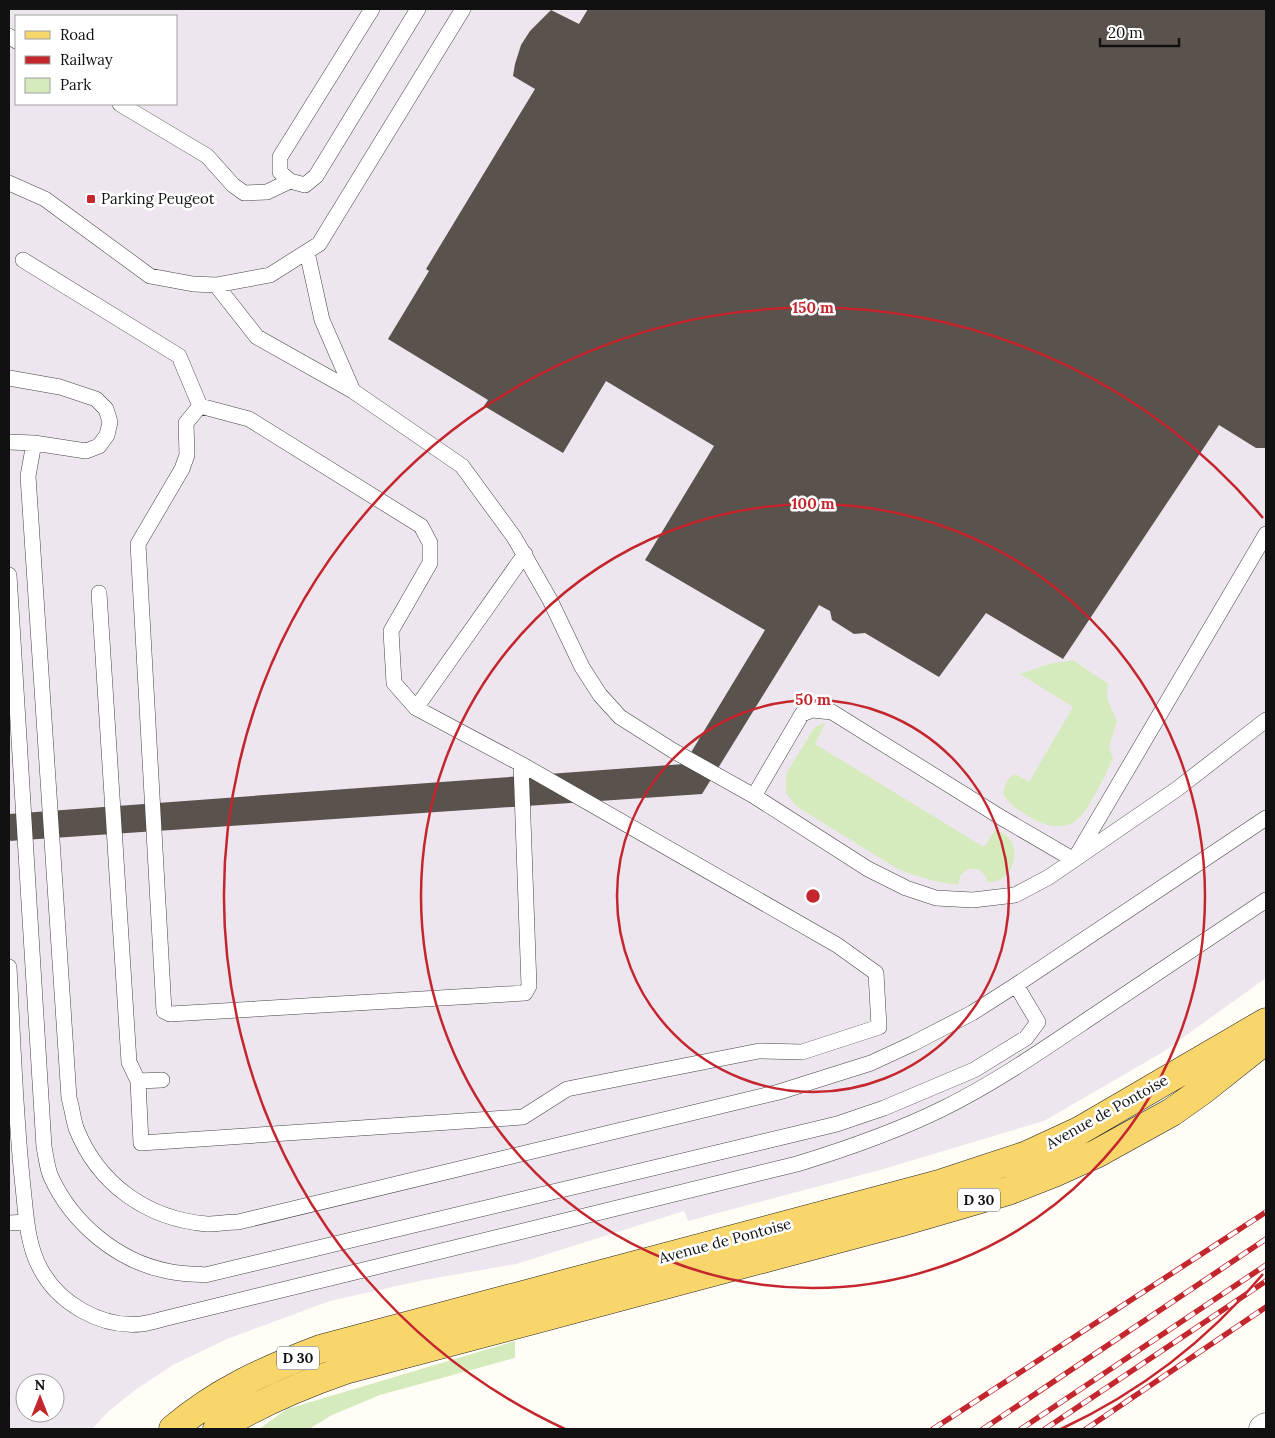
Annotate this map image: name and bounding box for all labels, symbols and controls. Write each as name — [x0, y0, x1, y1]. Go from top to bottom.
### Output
legend — [15, 15, 178, 105]
scale bar — [1100, 15, 1179, 47]
text: 20 m — [1108, 23, 1143, 42]
text: Road — [60, 25, 95, 44]
text: Railway — [60, 50, 113, 69]
text: Park — [60, 75, 91, 94]
place label: Parking Peugeot — [101, 189, 215, 208]
marker: Parking Peugeot — [85, 193, 97, 205]
text: 150 m — [792, 298, 834, 317]
text: 100 m — [792, 494, 835, 513]
text: 50 m — [795, 690, 831, 709]
centre of rings — [804, 887, 822, 905]
street label: Avenue de Pontoise — [1042, 1070, 1171, 1153]
road number: D 30 — [958, 1188, 1000, 1212]
street label: Avenue de Pontoise — [656, 1214, 793, 1268]
road number: D 30 — [277, 1346, 319, 1370]
north arrow — [15, 1373, 65, 1423]
text: N — [35, 1376, 46, 1394]

